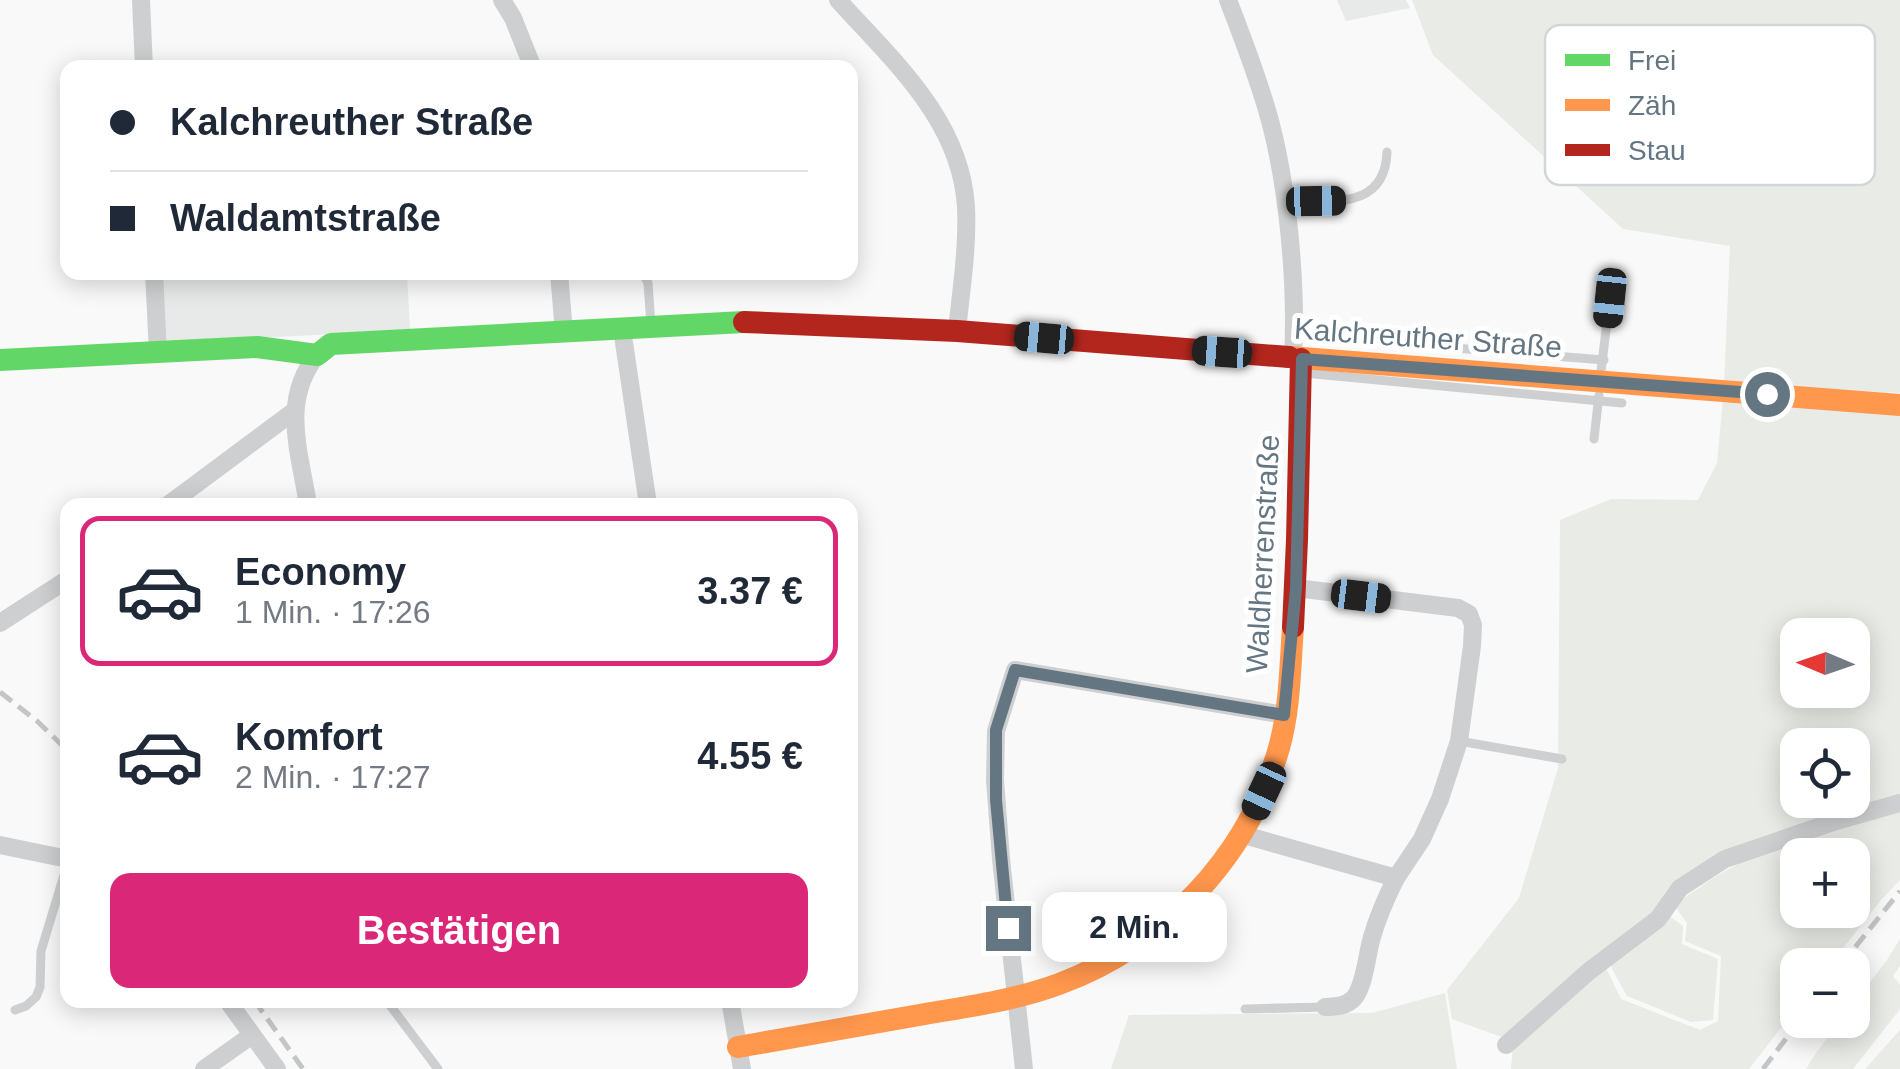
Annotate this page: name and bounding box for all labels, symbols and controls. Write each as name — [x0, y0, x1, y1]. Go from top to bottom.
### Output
legend — [1545, 25, 1875, 185]
text: Frei — [1628, 45, 1676, 76]
text: Zäh — [1628, 90, 1676, 121]
text: Kalchreuther Straße — [170, 101, 533, 143]
text: Stau — [1628, 135, 1686, 166]
car — [1286, 185, 1346, 217]
text: Waldamtstraße — [170, 197, 441, 239]
car — [1592, 267, 1628, 329]
street label: Kalchreuther Straße — [1293, 312, 1563, 363]
car — [1013, 320, 1075, 356]
car — [1191, 335, 1253, 369]
route start — [1745, 372, 1790, 417]
street label: Waldherrenstraße — [1240, 434, 1285, 674]
icon: car — [115, 546, 205, 636]
text: Economy — [235, 551, 406, 593]
text: 3.37 € — [697, 570, 803, 612]
car — [1329, 577, 1393, 615]
text: 1 Min. · 17:26 — [235, 594, 431, 630]
north arrow — [1780, 618, 1870, 708]
map controls — [1780, 618, 1870, 1038]
icon: car — [115, 711, 205, 801]
text: Komfort — [235, 716, 383, 758]
button: locate — [1780, 728, 1870, 818]
text: 4.55 € — [697, 735, 803, 777]
car — [1238, 757, 1290, 825]
text: 2 Min. · 17:27 — [235, 759, 431, 795]
button: + — [1780, 838, 1870, 928]
button: Bestätigen — [110, 873, 808, 988]
callout: 2 Min. — [1043, 893, 1228, 963]
route end — [986, 906, 1031, 951]
text: 2 Min. — [1089, 909, 1180, 945]
button: − — [1780, 948, 1870, 1038]

